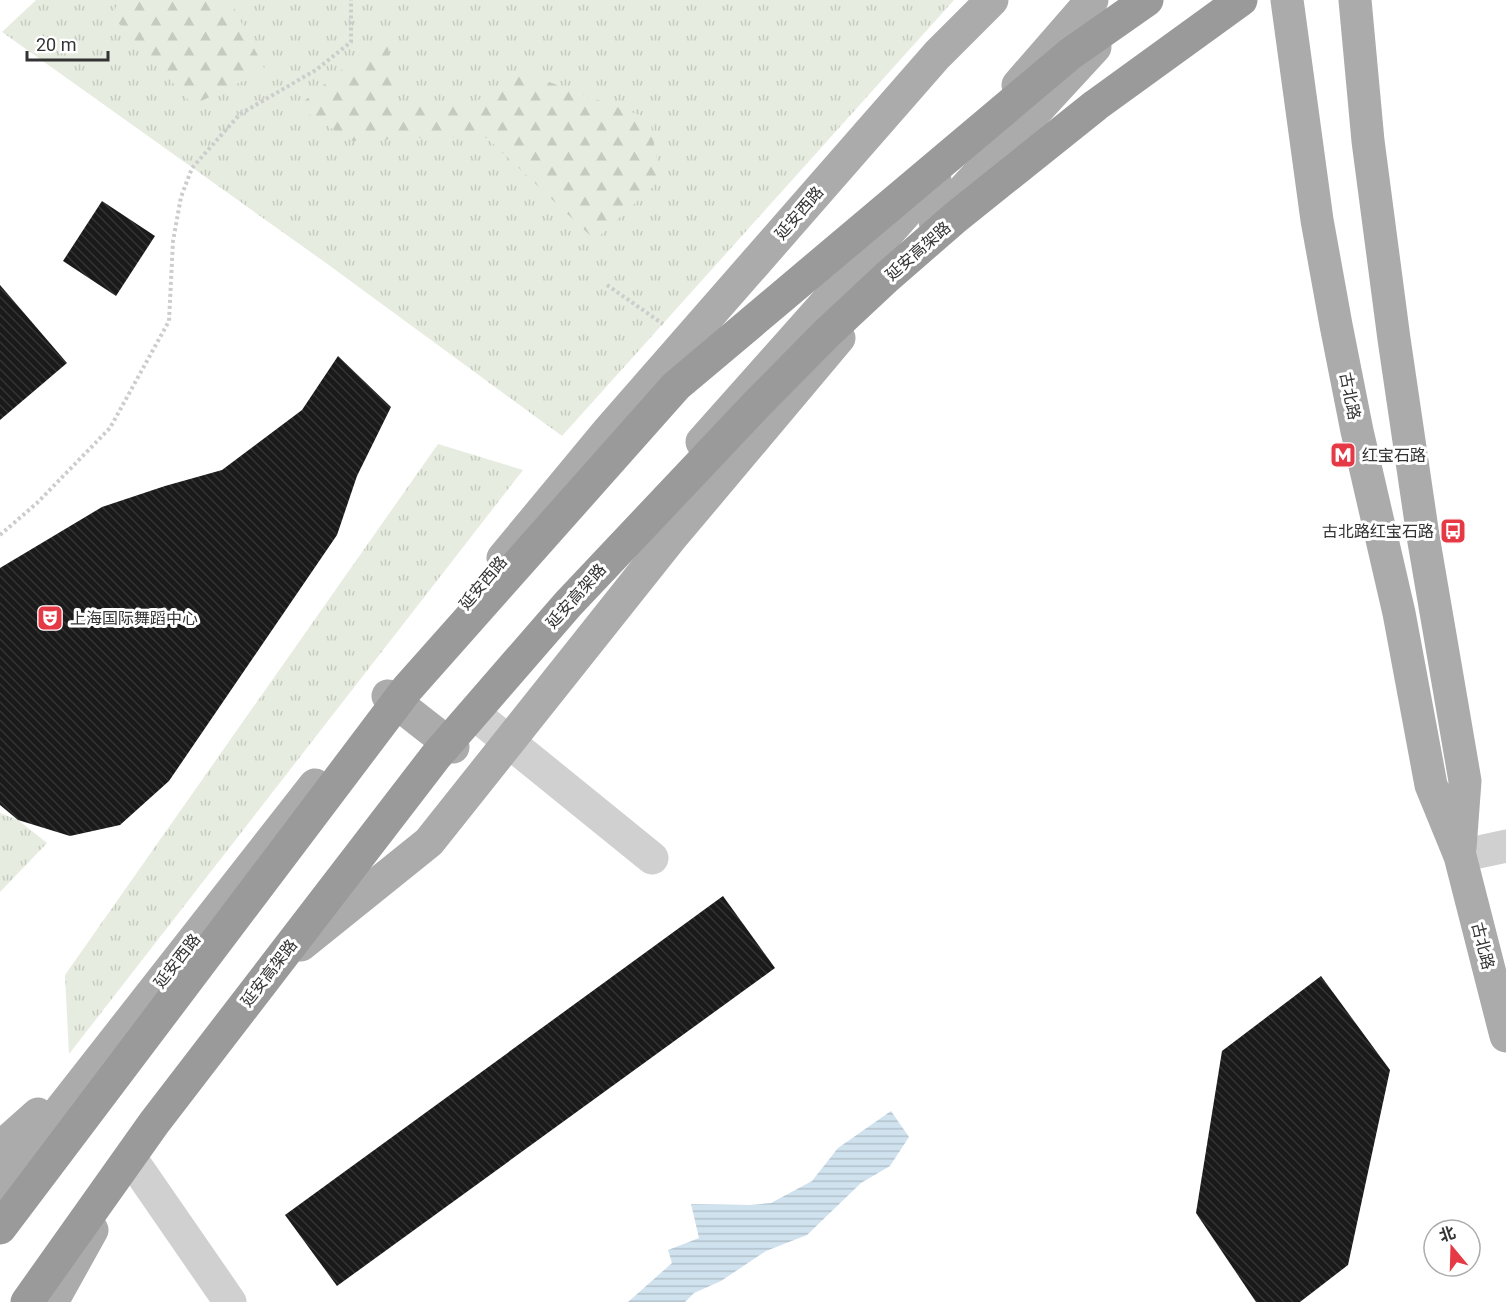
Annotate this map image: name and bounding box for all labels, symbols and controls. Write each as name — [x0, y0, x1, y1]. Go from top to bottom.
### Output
scale bar — [27, 24, 108, 62]
text: 20 m — [36, 34, 76, 55]
street label: 延安西路 — [771, 183, 827, 243]
street label: 延安高架路 — [882, 218, 954, 284]
street label: 古北路 — [1336, 371, 1364, 421]
metro station icon: 红宝石路 — [1328, 440, 1358, 470]
place label: 红宝石路 — [1362, 446, 1426, 465]
bus stop icon: 古北路红宝石路 — [1438, 516, 1468, 546]
place label: 古北路红宝石路 — [1322, 522, 1434, 541]
street label: 延安西路 — [455, 552, 511, 614]
street label: 延安高架路 — [542, 560, 610, 632]
theatre icon: 上海国际舞蹈中心 — [35, 603, 65, 633]
place label: 上海国际舞蹈中心 — [70, 609, 198, 628]
street label: 古北路 — [1468, 920, 1498, 972]
street label: 延安西路 — [150, 930, 204, 992]
street label: 延安高架路 — [237, 936, 301, 1010]
north arrow — [1422, 1218, 1482, 1278]
text: 北 — [1437, 1223, 1458, 1246]

